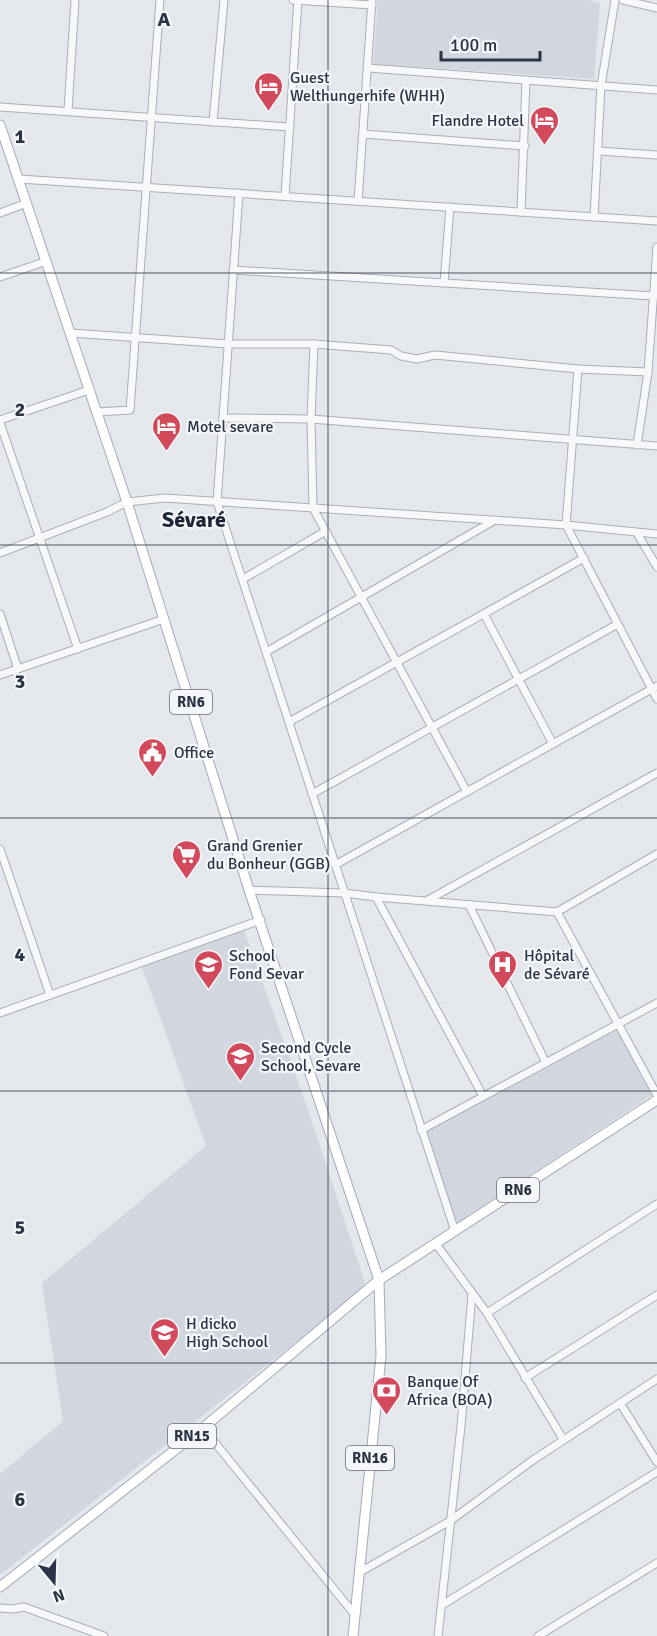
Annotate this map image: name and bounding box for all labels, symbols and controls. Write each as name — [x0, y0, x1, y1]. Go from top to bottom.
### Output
text: A — [158, 7, 171, 32]
scale bar — [441, 24, 540, 62]
text: 100 m — [450, 34, 497, 56]
place label: Guest Welthungerhife (WHH) — [290, 68, 445, 106]
hotel icon: Guest Welthungerhife (WHH) — [253, 70, 285, 112]
hotel icon: Flandre Hotel — [529, 104, 561, 146]
place label: Flandre Hotel — [431, 111, 524, 131]
text: 1 — [15, 124, 26, 149]
text: 2 — [15, 397, 25, 422]
hotel icon: Motel sevare — [150, 410, 182, 452]
place label: Motel sevare — [187, 417, 274, 437]
district label: Sévaré — [162, 506, 226, 533]
text: 3 — [15, 669, 25, 694]
road number: RN6 — [170, 690, 212, 714]
public building icon: Office — [137, 736, 169, 778]
place label: Office — [174, 743, 214, 763]
place label: Grand Grenier du Bonheur (GGB) — [207, 836, 330, 874]
supermarket icon: Grand Grenier du Bonheur (GGB) — [170, 838, 202, 880]
text: 4 — [15, 942, 26, 967]
place label: School Fond Sevar — [229, 946, 304, 984]
place label: Hôpital de Sévaré — [524, 946, 590, 984]
school or university icon: School Fond Sevar — [192, 948, 224, 990]
hospital icon: Hôpital de Sévaré — [487, 948, 519, 990]
place label: Second Cycle School, Sevare — [261, 1038, 361, 1076]
school or university icon: Second Cycle School, Sevare — [224, 1040, 256, 1082]
road number: RN6 — [497, 1178, 539, 1202]
text: 5 — [15, 1215, 25, 1240]
place label: H dicko High School — [186, 1314, 269, 1352]
school or university icon: H dicko High School — [149, 1316, 181, 1358]
place label: Banque Of Africa (BOA) — [407, 1372, 493, 1410]
bank icon: Banque Of Africa (BOA) — [370, 1374, 402, 1416]
road number: RN15 — [168, 1424, 216, 1448]
road number: RN16 — [346, 1446, 394, 1470]
text: 6 — [15, 1487, 26, 1512]
north arrow — [24, 1552, 84, 1612]
text: N — [50, 1584, 67, 1607]

